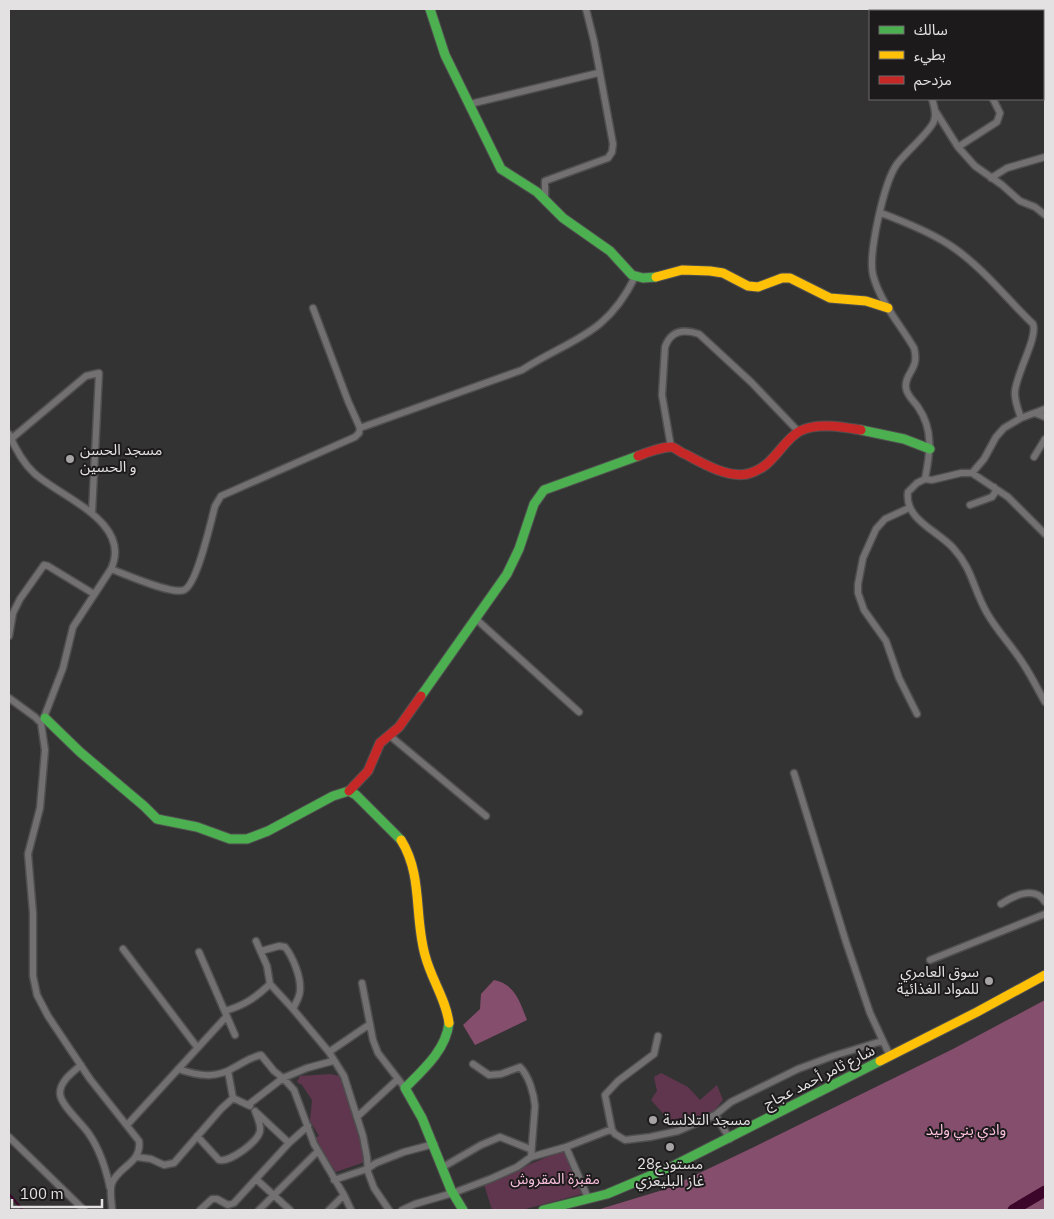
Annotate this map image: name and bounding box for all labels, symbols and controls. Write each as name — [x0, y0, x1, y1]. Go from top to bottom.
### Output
legend — [869, 10, 1044, 100]
text: سالك — [914, 20, 948, 39]
text: بطيء — [914, 45, 946, 66]
text: مزدحم — [914, 70, 952, 91]
place label: مسجد الحسن و الحسين — [80, 440, 162, 476]
marker: مسجد الحسن و الحسين — [64, 453, 76, 465]
place label: سوق العامري للمواد الغذائية — [897, 962, 979, 998]
marker: سوق العامري للمواد الغذائية — [983, 975, 995, 987]
street label: شارع ثامر أحمد عجاج — [760, 1040, 879, 1116]
place label: مسجد التلالسة — [663, 1110, 751, 1129]
marker: مسجد التلالسة — [647, 1114, 659, 1126]
park label: وادي بني وليد — [926, 1120, 1006, 1141]
marker: 28مستودع غاز البليعزي — [664, 1141, 676, 1153]
place label: 28مستودع غاز البليعزي — [636, 1154, 705, 1192]
park label: مقبرة المقروش — [510, 1169, 600, 1188]
scale bar — [12, 1176, 102, 1208]
text: 100 m — [20, 1184, 64, 1203]

